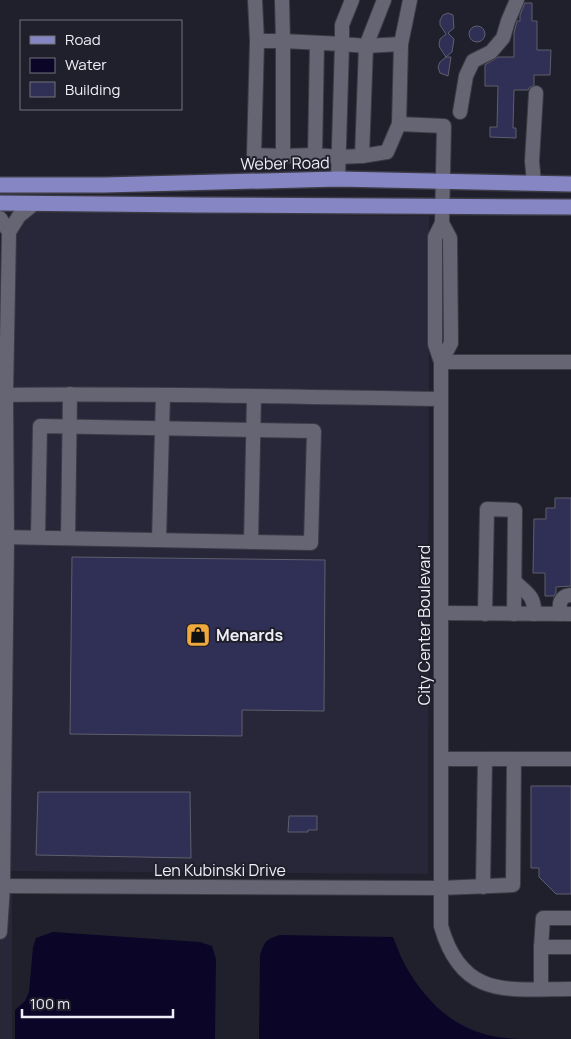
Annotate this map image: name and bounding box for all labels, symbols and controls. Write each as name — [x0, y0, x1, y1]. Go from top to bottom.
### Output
legend — [20, 20, 182, 110]
text: Road — [65, 29, 101, 50]
text: Water — [65, 54, 107, 75]
text: Building — [65, 79, 120, 100]
street label: Weber Road — [240, 151, 330, 175]
street label: City Center Boulevard — [413, 545, 435, 705]
shop icon: Menards — [185, 622, 211, 648]
place label: Menards — [216, 624, 283, 646]
street label: Len Kubinski Drive — [154, 859, 286, 881]
scale bar — [22, 986, 174, 1018]
text: 100 m — [30, 993, 70, 1014]

